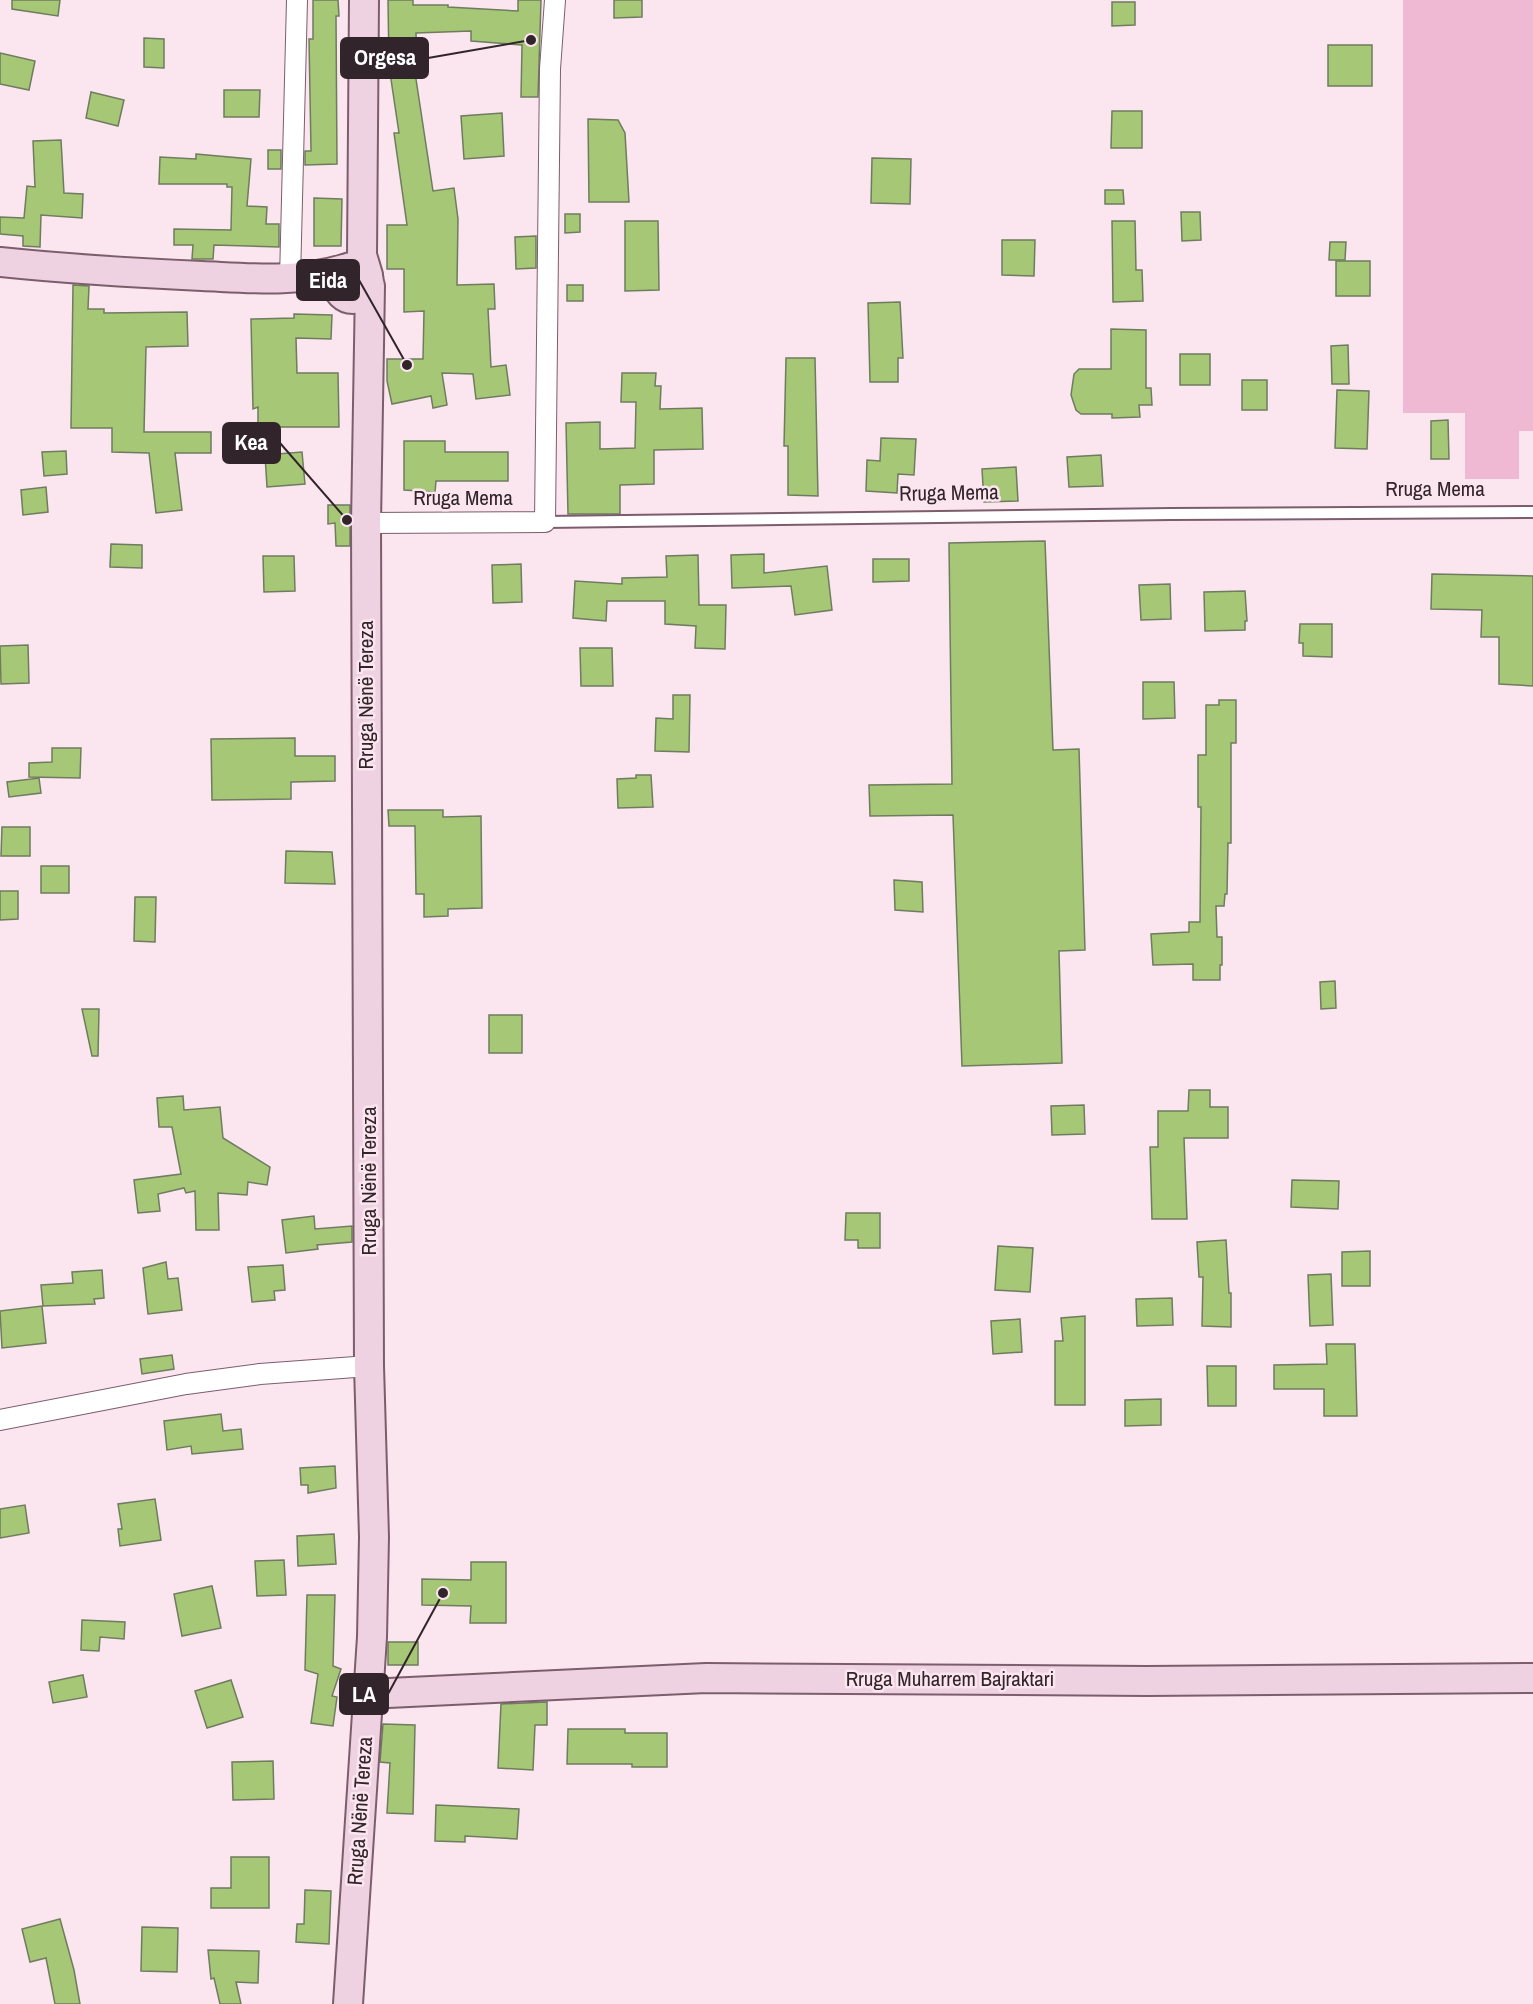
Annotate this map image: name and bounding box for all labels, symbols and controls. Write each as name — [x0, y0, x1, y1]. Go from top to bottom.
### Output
callout: Orgesa — [341, 38, 428, 78]
text: Orgesa — [354, 42, 416, 72]
callout: Eida — [297, 260, 359, 300]
text: Eida — [309, 265, 347, 295]
callout: Kea — [223, 423, 280, 463]
text: Kea — [234, 427, 268, 457]
street label: Rruga Mema — [1385, 474, 1485, 503]
street label: Rruga Mema — [899, 477, 999, 508]
street label: Rruga Mema — [413, 483, 513, 512]
street label: Rruga Nënë Tereza — [351, 620, 380, 770]
street label: Rruga Nënë Tereza — [354, 1106, 383, 1256]
street label: Rruga Muharrem Bajraktari — [846, 1664, 1054, 1693]
callout: LA — [340, 1674, 388, 1714]
text: LA — [352, 1679, 376, 1709]
street label: Rruga Nënë Tereza — [340, 1735, 379, 1886]

